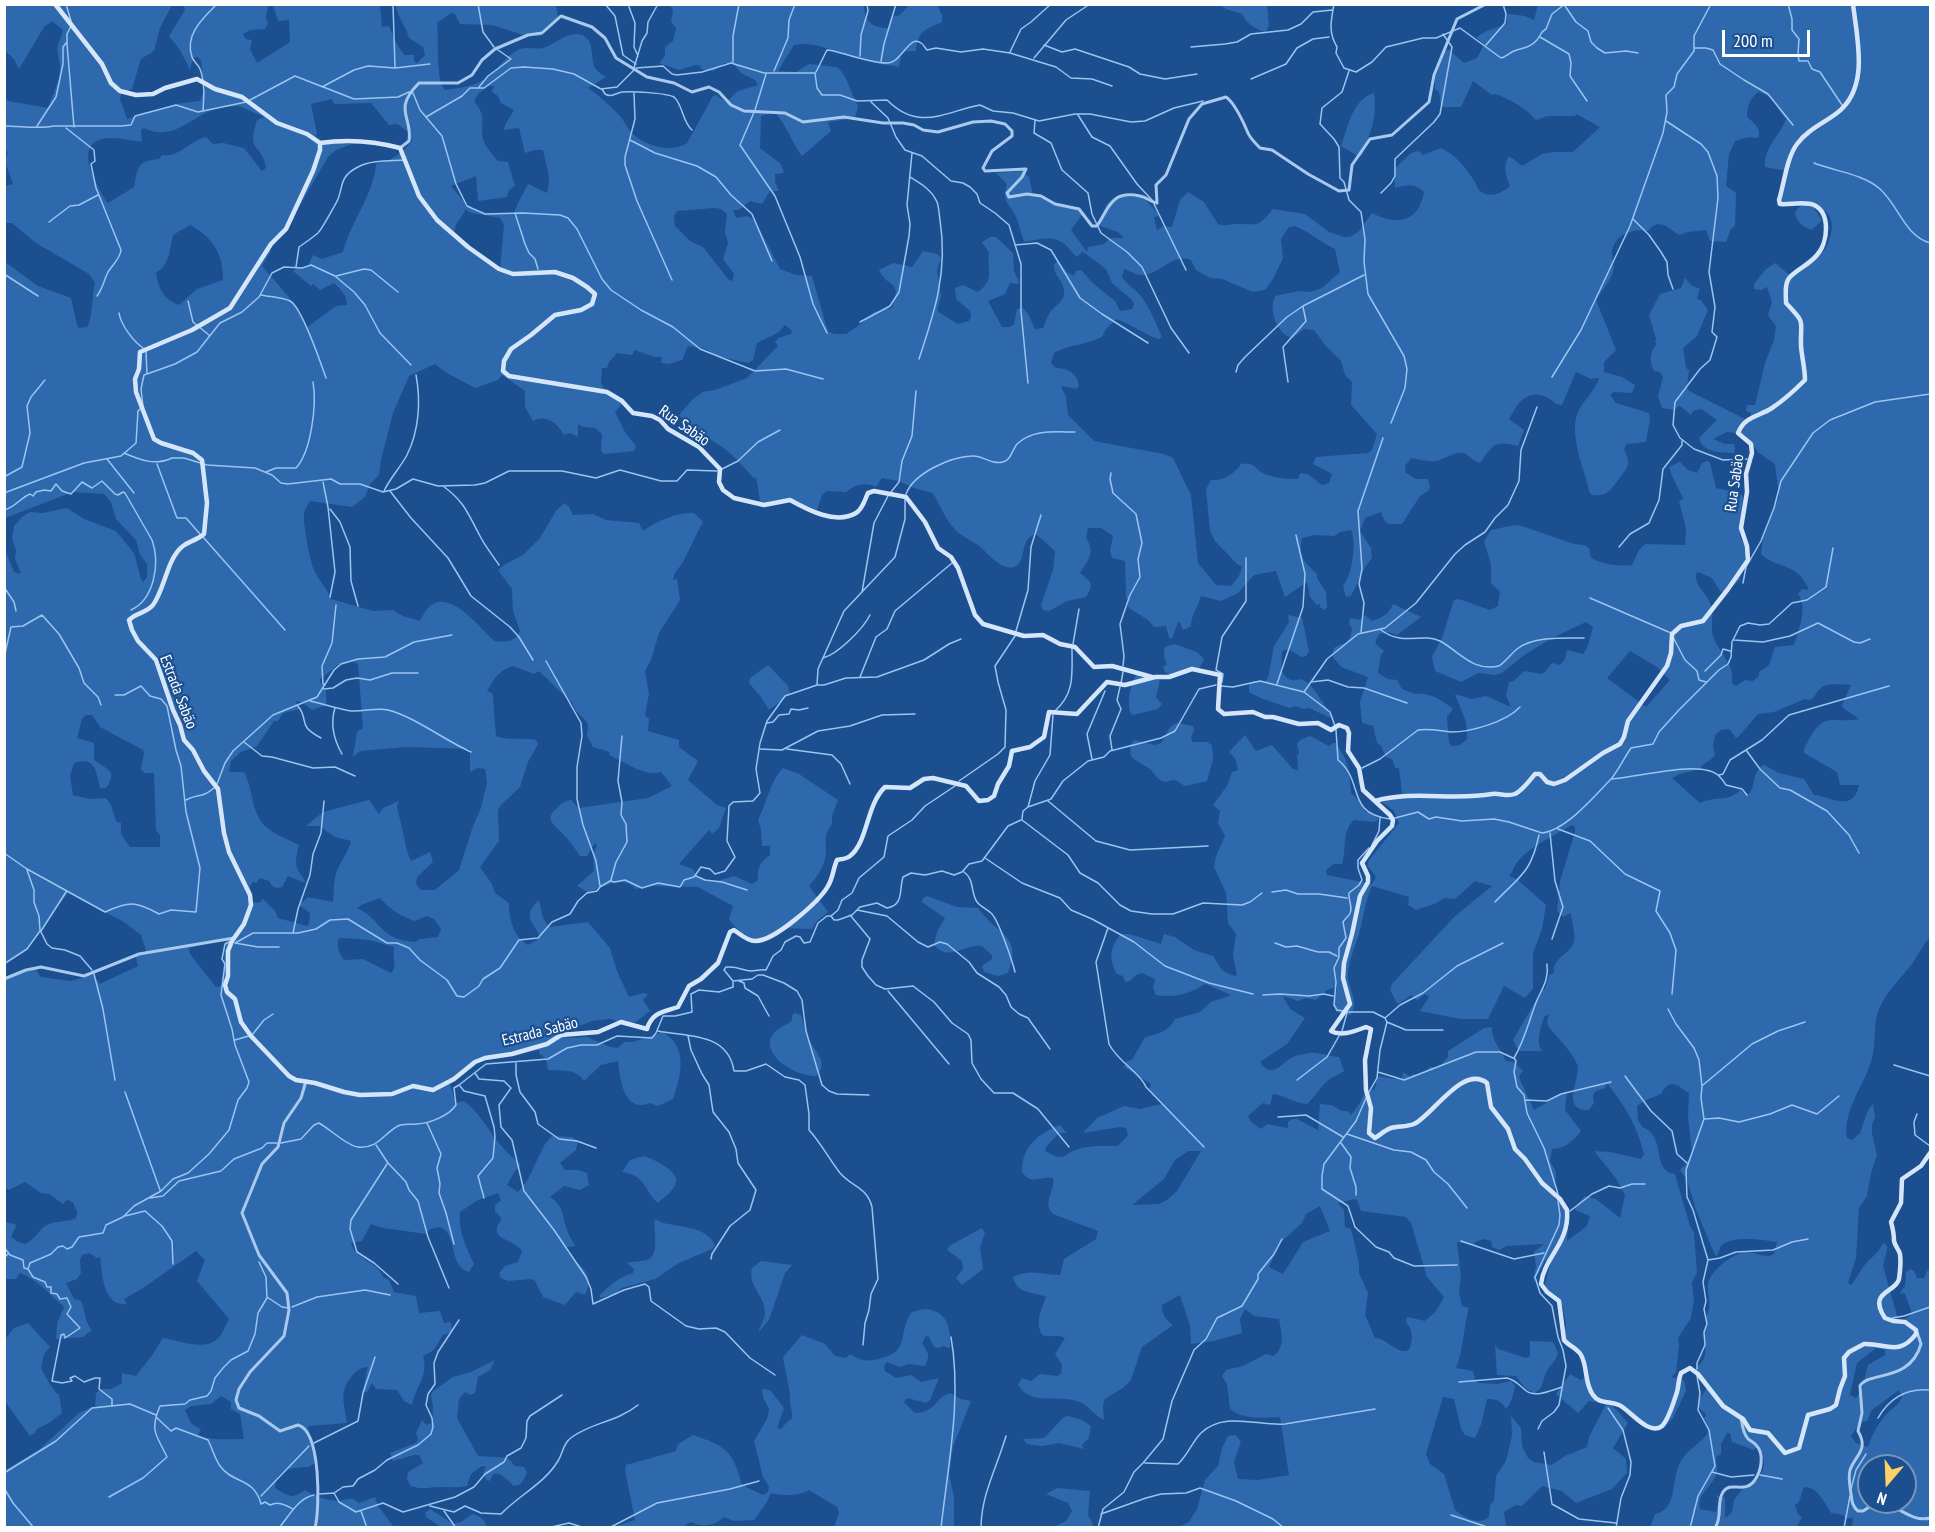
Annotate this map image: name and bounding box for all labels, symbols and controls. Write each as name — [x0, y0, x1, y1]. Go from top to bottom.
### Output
scale bar — [1725, 18, 1814, 56]
text: 200 m — [1733, 29, 1773, 52]
street label: Rua Sabäo — [655, 402, 713, 450]
street label: Rua Sabäo — [1721, 453, 1749, 513]
street label: Estrada Sabäo — [155, 652, 201, 732]
street label: Estrada Sabäo — [500, 1013, 580, 1051]
north arrow — [1857, 1454, 1917, 1514]
text: N — [1874, 1488, 1889, 1510]

